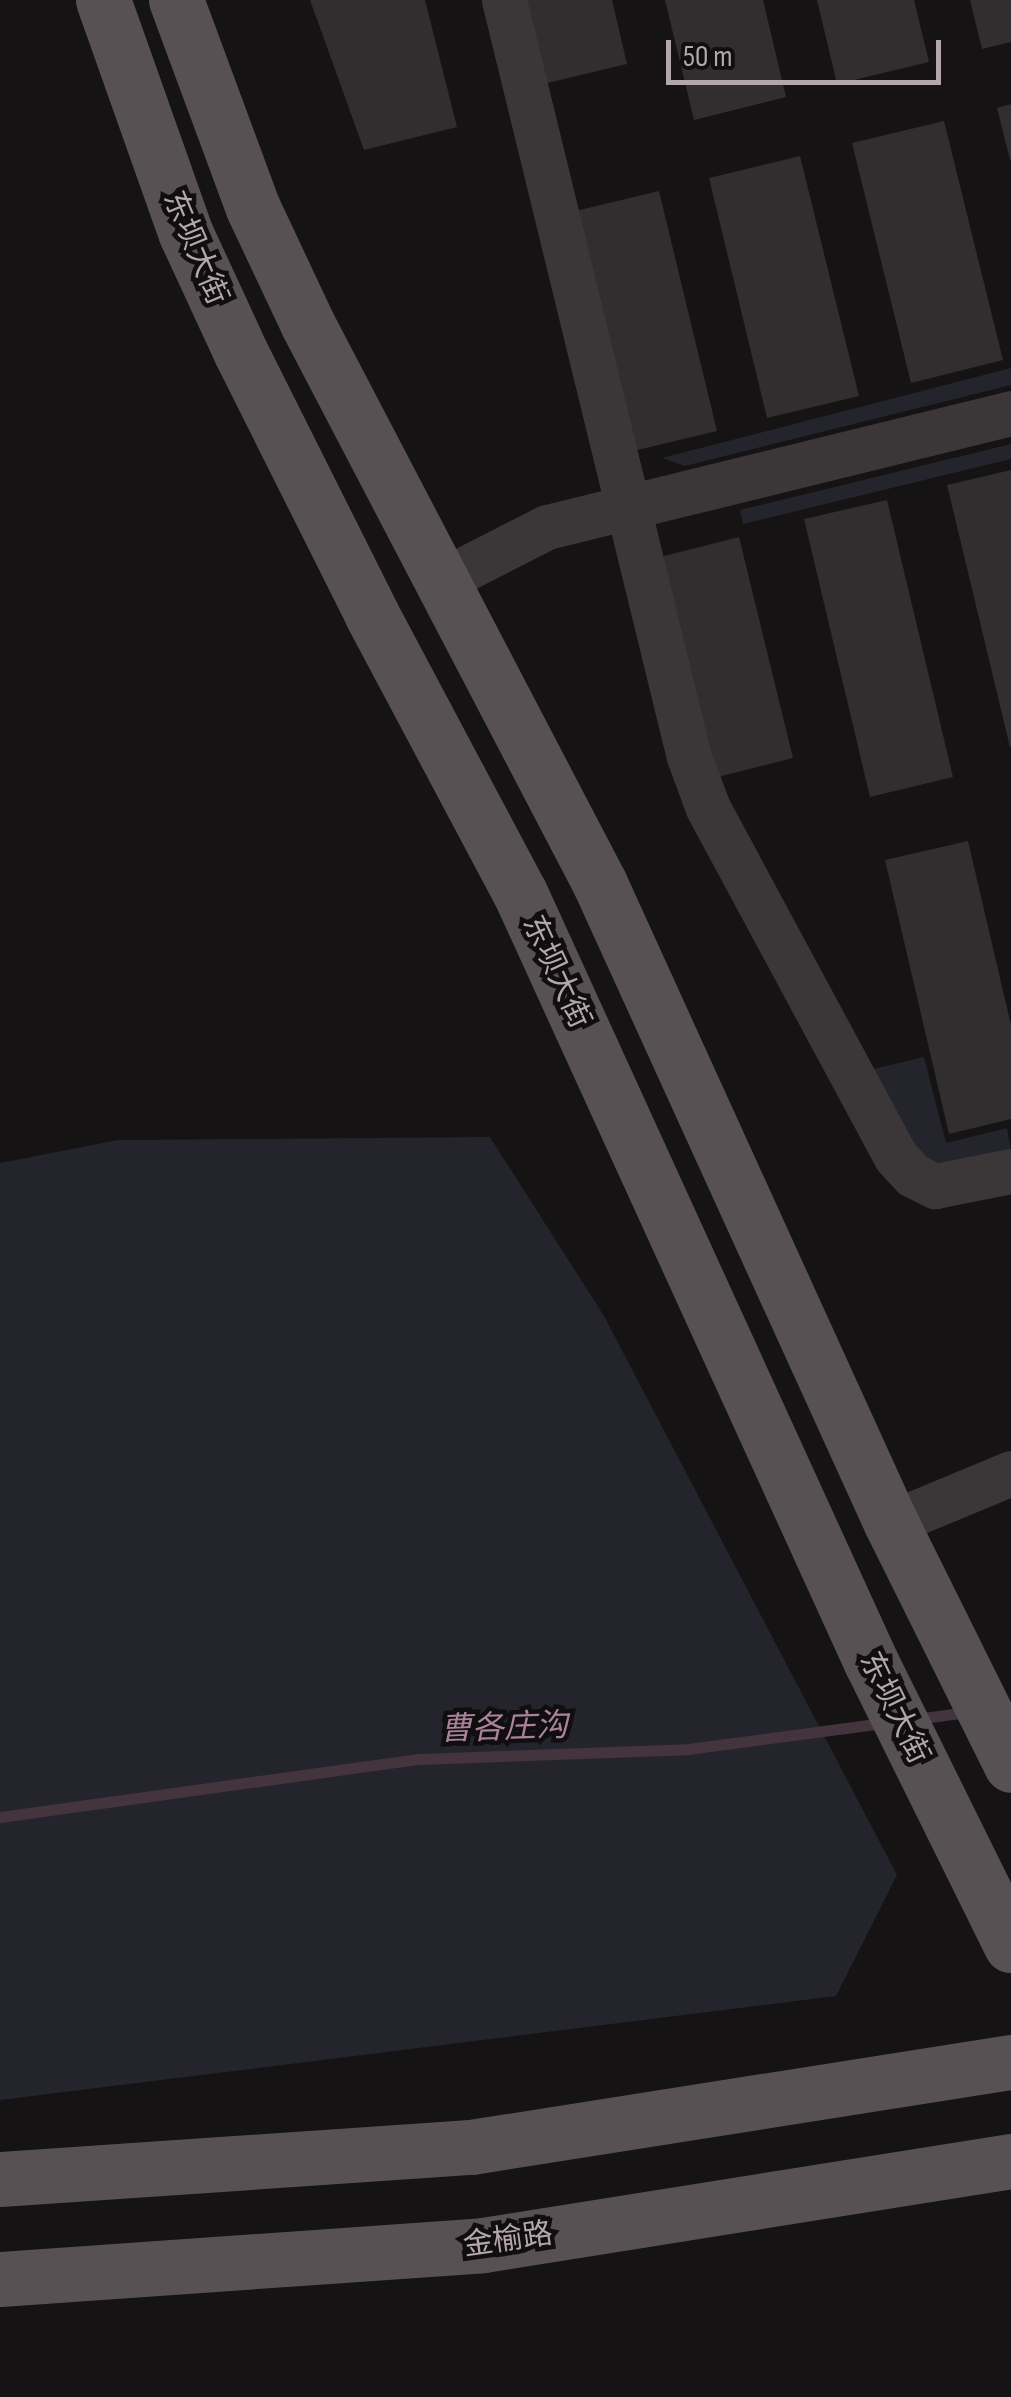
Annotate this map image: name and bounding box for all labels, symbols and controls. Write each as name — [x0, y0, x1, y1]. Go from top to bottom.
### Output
scale bar — [671, 20, 946, 82]
text: 50 m — [683, 39, 732, 75]
street label: 东坝大街 — [155, 186, 235, 310]
street label: 东坝大街 — [514, 910, 598, 1034]
street label: 东坝大街 — [852, 1646, 936, 1770]
water label: 曹各庄沟 — [439, 1708, 569, 1750]
street label: 金榆路 — [461, 2216, 555, 2264]

